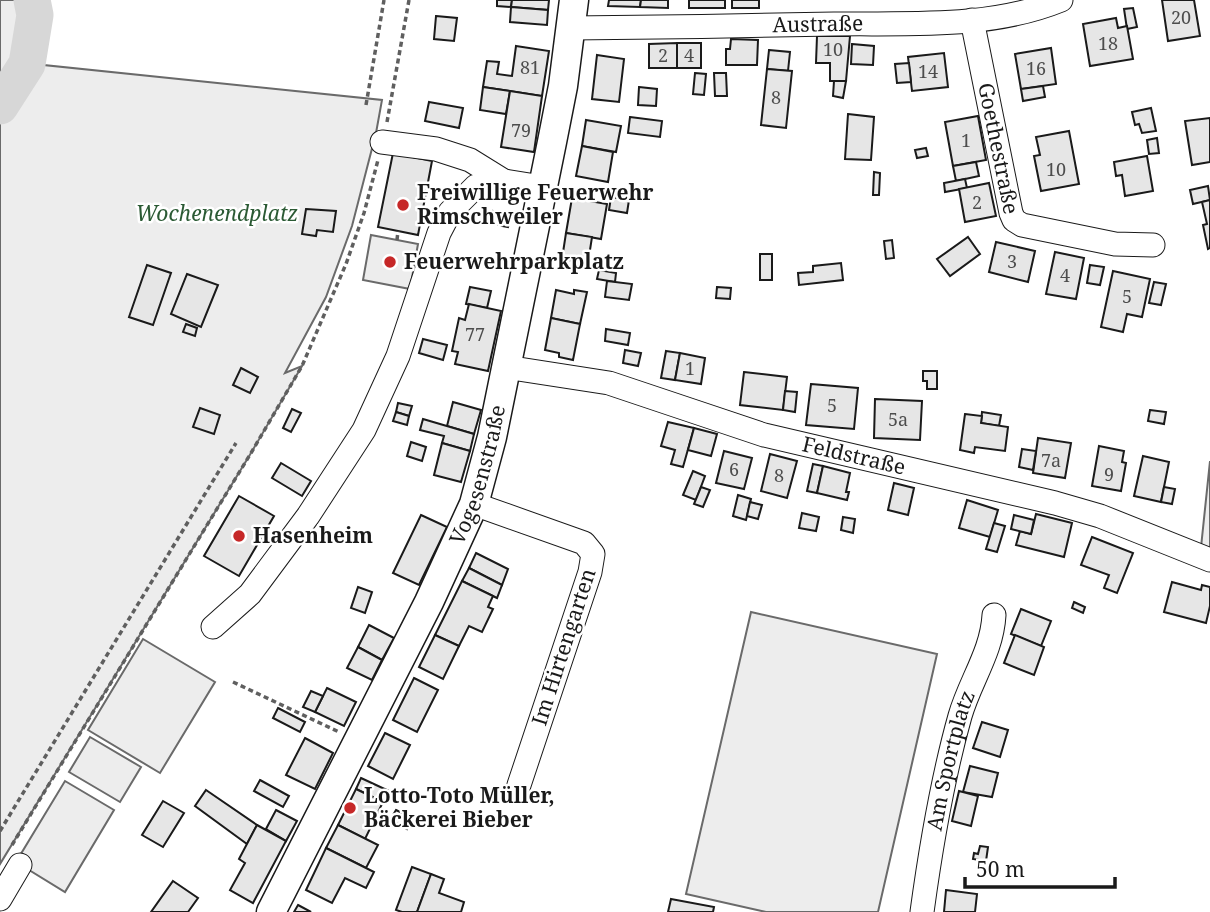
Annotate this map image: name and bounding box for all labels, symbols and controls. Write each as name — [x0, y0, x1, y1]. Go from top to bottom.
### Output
house number: 20 — [1171, 5, 1191, 29]
street label: Austraße — [772, 9, 863, 38]
house number: 18 — [1098, 31, 1118, 55]
house number: 10 — [823, 37, 843, 61]
house number: 2 — [658, 43, 668, 67]
house number: 4 — [684, 43, 694, 67]
house number: 81 — [520, 55, 540, 79]
house number: 16 — [1026, 56, 1046, 80]
house number: 14 — [918, 59, 938, 83]
street label: Goethestraße — [972, 80, 1026, 216]
house number: 8 — [771, 85, 781, 109]
house number: 79 — [511, 118, 531, 142]
house number: 1 — [961, 128, 971, 152]
house number: 10 — [1046, 157, 1066, 181]
place label: Freiwillige Feuerwehr Rimschweiler — [417, 178, 653, 230]
house number: 2 — [972, 190, 982, 214]
marker: Freiwillige Feuerwehr Rimschweiler — [395, 197, 411, 213]
park label: Wochenendplatz — [136, 199, 298, 227]
place label: Feuerwehrparkplatz — [404, 247, 624, 275]
house number: 3 — [1007, 249, 1017, 273]
marker: Feuerwehrparkplatz — [382, 254, 398, 270]
house number: 4 — [1060, 263, 1070, 287]
house number: 5 — [1122, 284, 1132, 308]
house number: 77 — [465, 322, 485, 346]
house number: 1 — [685, 356, 695, 380]
house number: 5 — [827, 393, 837, 417]
street label: Vogesenstraße — [442, 402, 511, 549]
house number: 5a — [888, 407, 908, 431]
street label: Feldstraße — [800, 429, 909, 481]
house number: 7a — [1041, 448, 1061, 472]
house number: 6 — [729, 457, 739, 481]
house number: 9 — [1104, 462, 1114, 486]
house number: 8 — [774, 463, 784, 487]
place label: Hasenheim — [253, 521, 373, 549]
marker: Hasenheim — [231, 528, 247, 544]
street label: Im Hirtengarten — [524, 565, 602, 729]
street label: Am Sportplatz — [920, 686, 981, 833]
place label: Lotto-Toto Müller, Bäckerei Bieber — [364, 781, 555, 833]
marker: Lotto-Toto Müller, Bäckerei Bieber — [342, 800, 358, 816]
scale bar — [965, 846, 1116, 890]
text: 50 m — [976, 855, 1025, 883]

